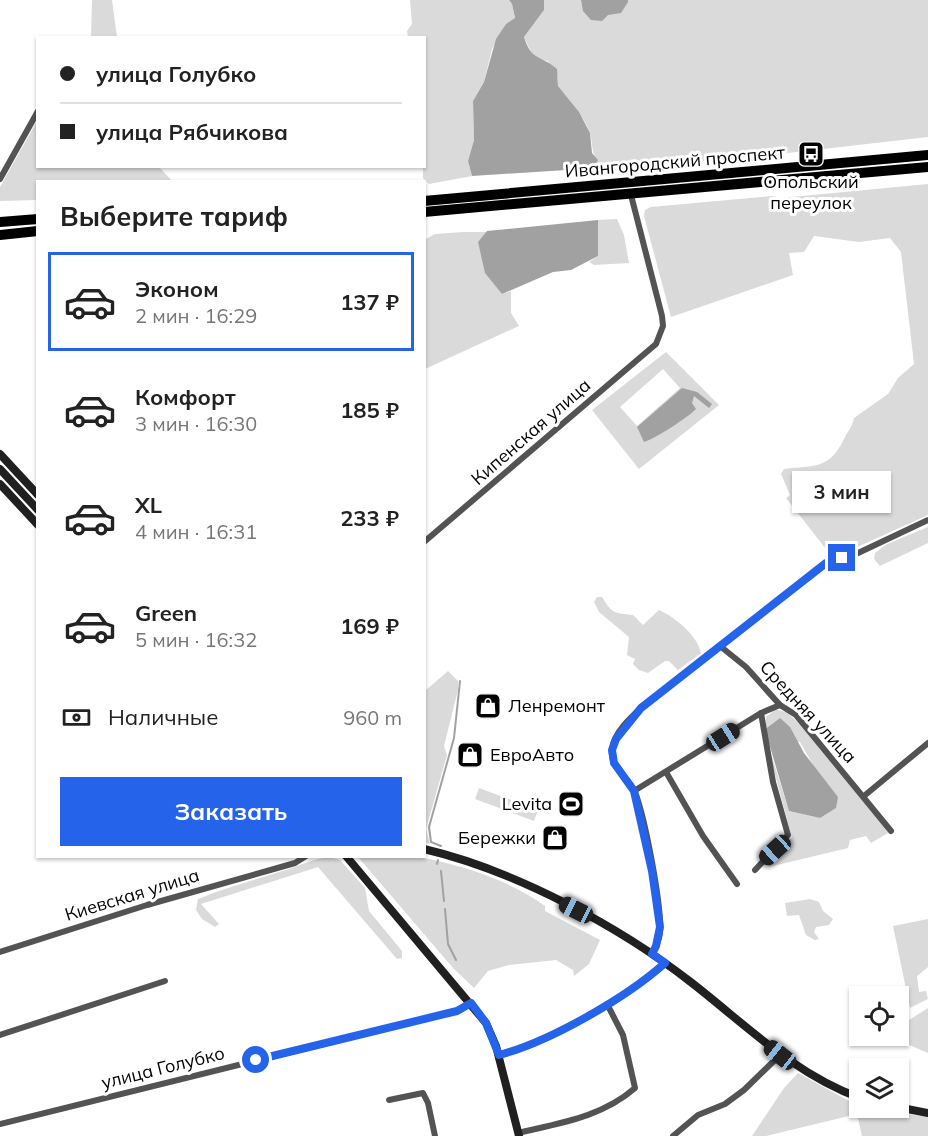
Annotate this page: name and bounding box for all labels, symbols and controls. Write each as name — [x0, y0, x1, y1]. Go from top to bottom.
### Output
text: улица Голубко — [96, 60, 256, 88]
text: улица Рябчикова — [96, 118, 288, 146]
bus stop icon: Опольский переулок — [796, 139, 826, 169]
street label: Ивангородский проспект — [564, 140, 787, 183]
place label: Опольский переулок — [763, 170, 859, 214]
text: Выберите тариф — [60, 199, 288, 233]
icon: car — [63, 275, 117, 329]
text: Эконом — [135, 275, 219, 303]
text: 137 ₽ — [340, 288, 399, 316]
text: 2 мин · 16:29 — [135, 303, 257, 328]
street label: Кипенская улица — [466, 373, 595, 490]
icon: car — [63, 383, 117, 437]
text: Комфорт — [135, 383, 236, 411]
text: 185 ₽ — [340, 396, 399, 424]
text: 3 мин · 16:30 — [135, 411, 257, 436]
callout: 3 мин — [792, 471, 892, 513]
text: 3 мин — [813, 479, 870, 504]
icon: car — [63, 491, 117, 545]
text: XL — [135, 491, 162, 519]
text: 233 ₽ — [340, 504, 399, 532]
text: 4 мин · 16:31 — [135, 519, 257, 544]
route end — [828, 544, 855, 571]
icon: car — [63, 599, 117, 653]
text: Green — [135, 599, 197, 627]
text: 169 ₽ — [340, 612, 399, 640]
text: 5 мин · 16:32 — [135, 627, 257, 652]
street label: Средняя улица — [755, 656, 862, 768]
shop icon: Ленремонт — [473, 691, 503, 721]
place label: Ленремонт — [508, 694, 606, 717]
icon: cash — [60, 701, 93, 734]
text: Наличные — [108, 703, 218, 731]
text: 960 m — [343, 705, 402, 730]
car — [703, 720, 743, 754]
shop icon: ЕвроАвто — [455, 740, 485, 770]
place label: ЕвроАвто — [490, 743, 574, 766]
button: Заказать — [60, 777, 402, 846]
sports icon: Levita — [556, 789, 586, 819]
place label: Levita — [502, 792, 552, 815]
shop icon: Бережки — [540, 823, 570, 853]
place label: Бережки — [458, 826, 536, 849]
car — [756, 831, 794, 869]
street label: Киевская улица — [62, 863, 202, 926]
car — [556, 894, 596, 926]
map controls — [849, 986, 909, 1118]
button: locate — [849, 986, 909, 1046]
car — [760, 1037, 800, 1073]
street label: улица Голубко — [99, 1041, 227, 1094]
route start — [242, 1046, 269, 1073]
button: layers — [849, 1058, 909, 1118]

